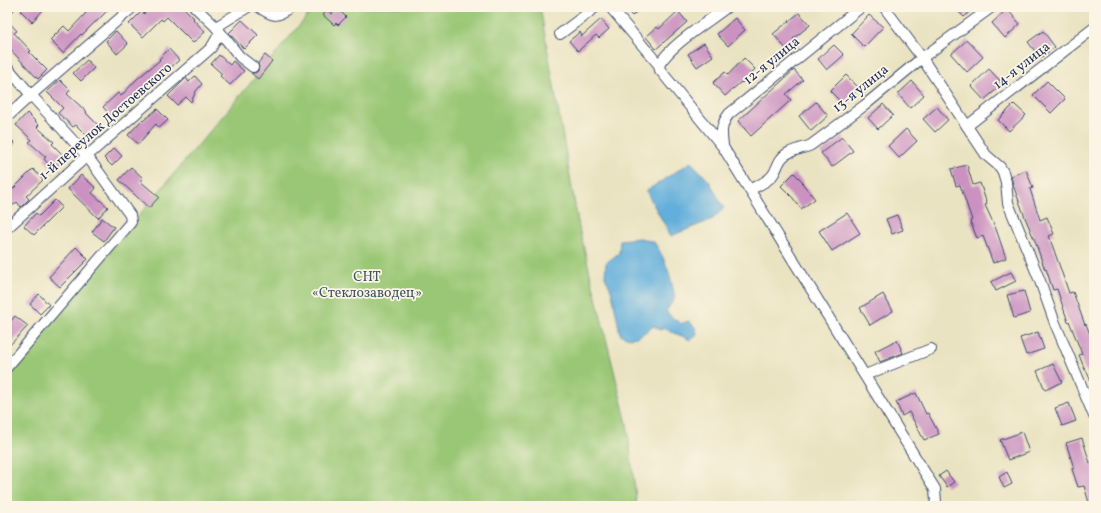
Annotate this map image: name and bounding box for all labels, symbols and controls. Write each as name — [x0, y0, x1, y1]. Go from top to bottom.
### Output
street label: 12-я улица — [740, 32, 804, 90]
street label: 14-я улица — [989, 38, 1055, 94]
street label: 1-й переулок Достоевского — [35, 59, 177, 185]
street label: 13-я улица — [829, 60, 893, 118]
park label: СНТ «Стеклозаводец» — [312, 268, 422, 303]

